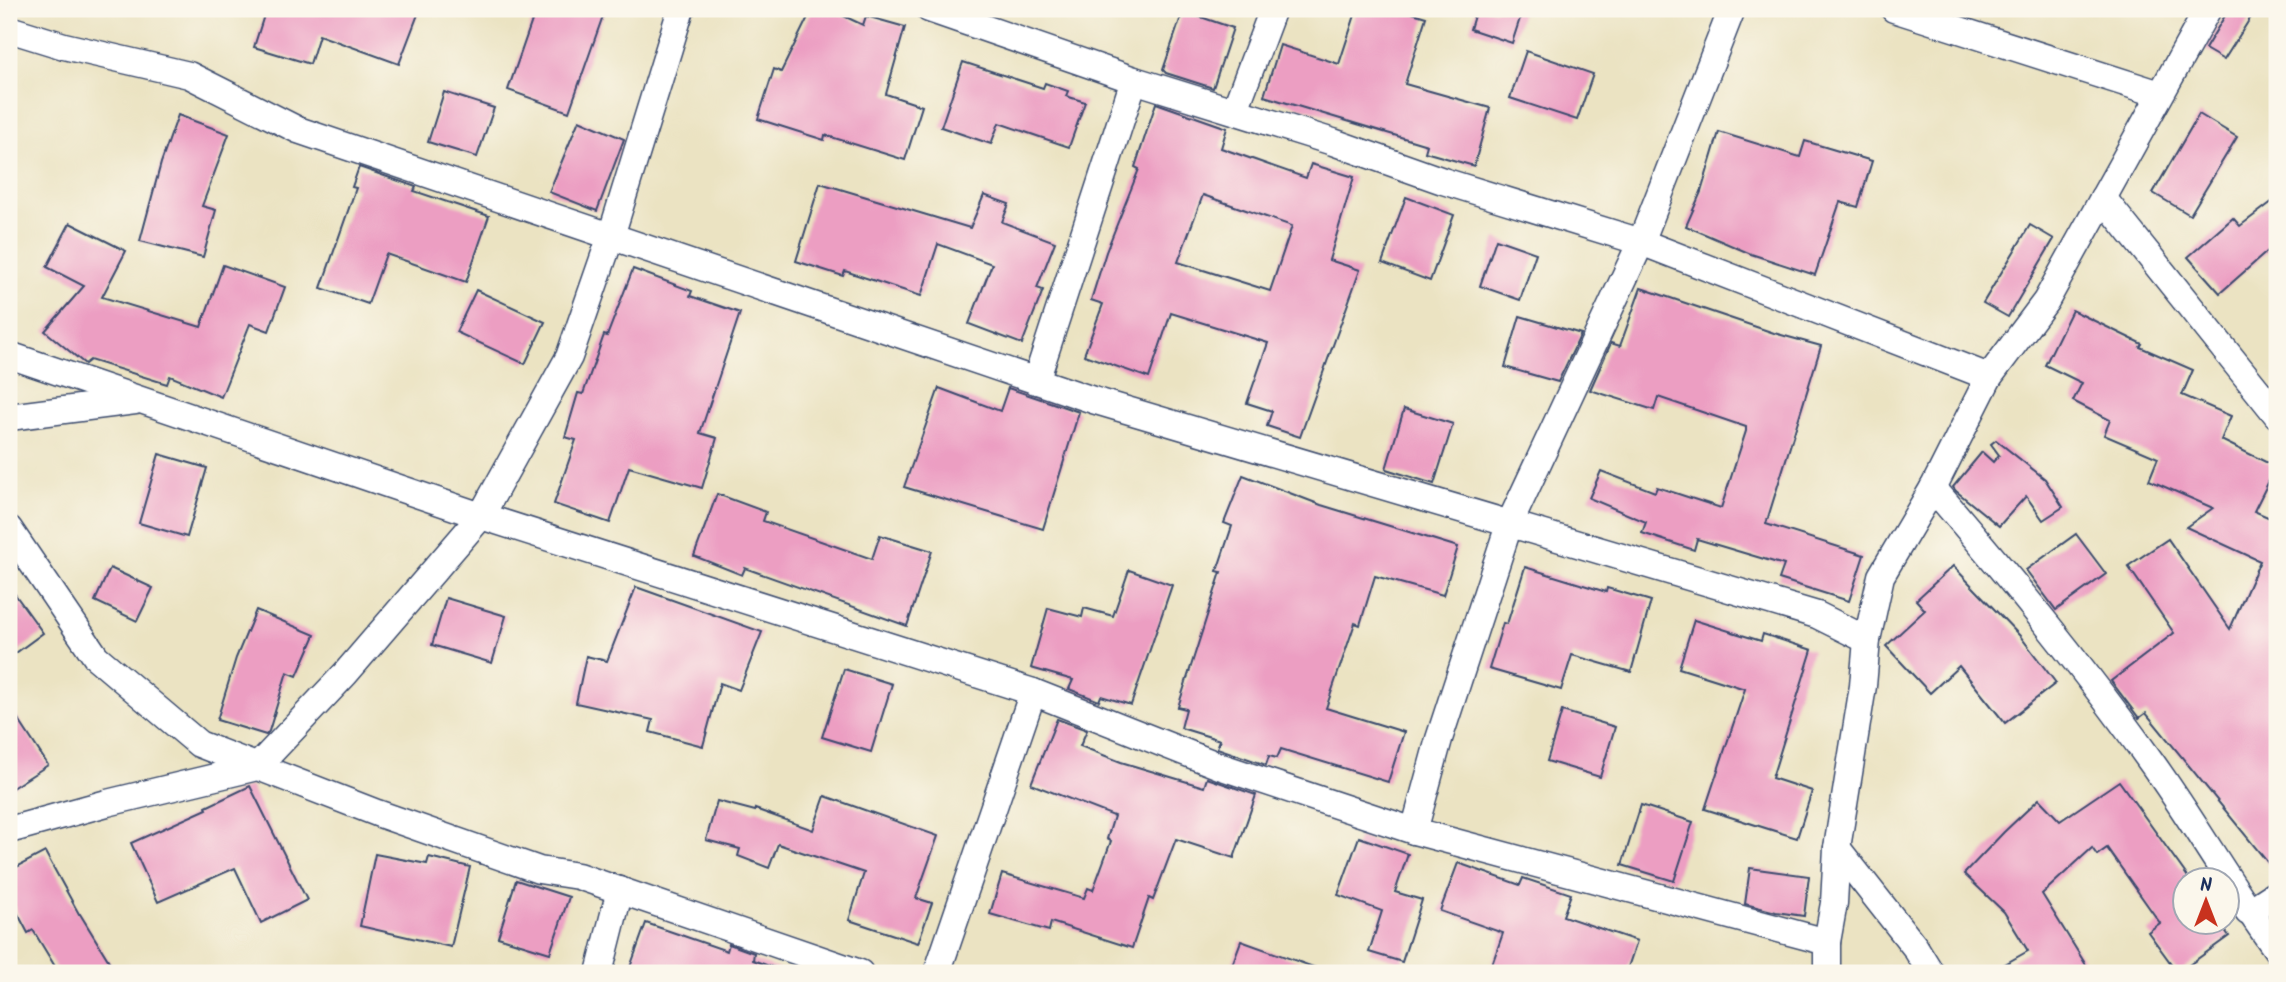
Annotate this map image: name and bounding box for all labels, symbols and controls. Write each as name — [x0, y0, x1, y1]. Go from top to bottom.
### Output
north arrow — [2170, 866, 2240, 936]
text: N — [2200, 871, 2212, 901]

